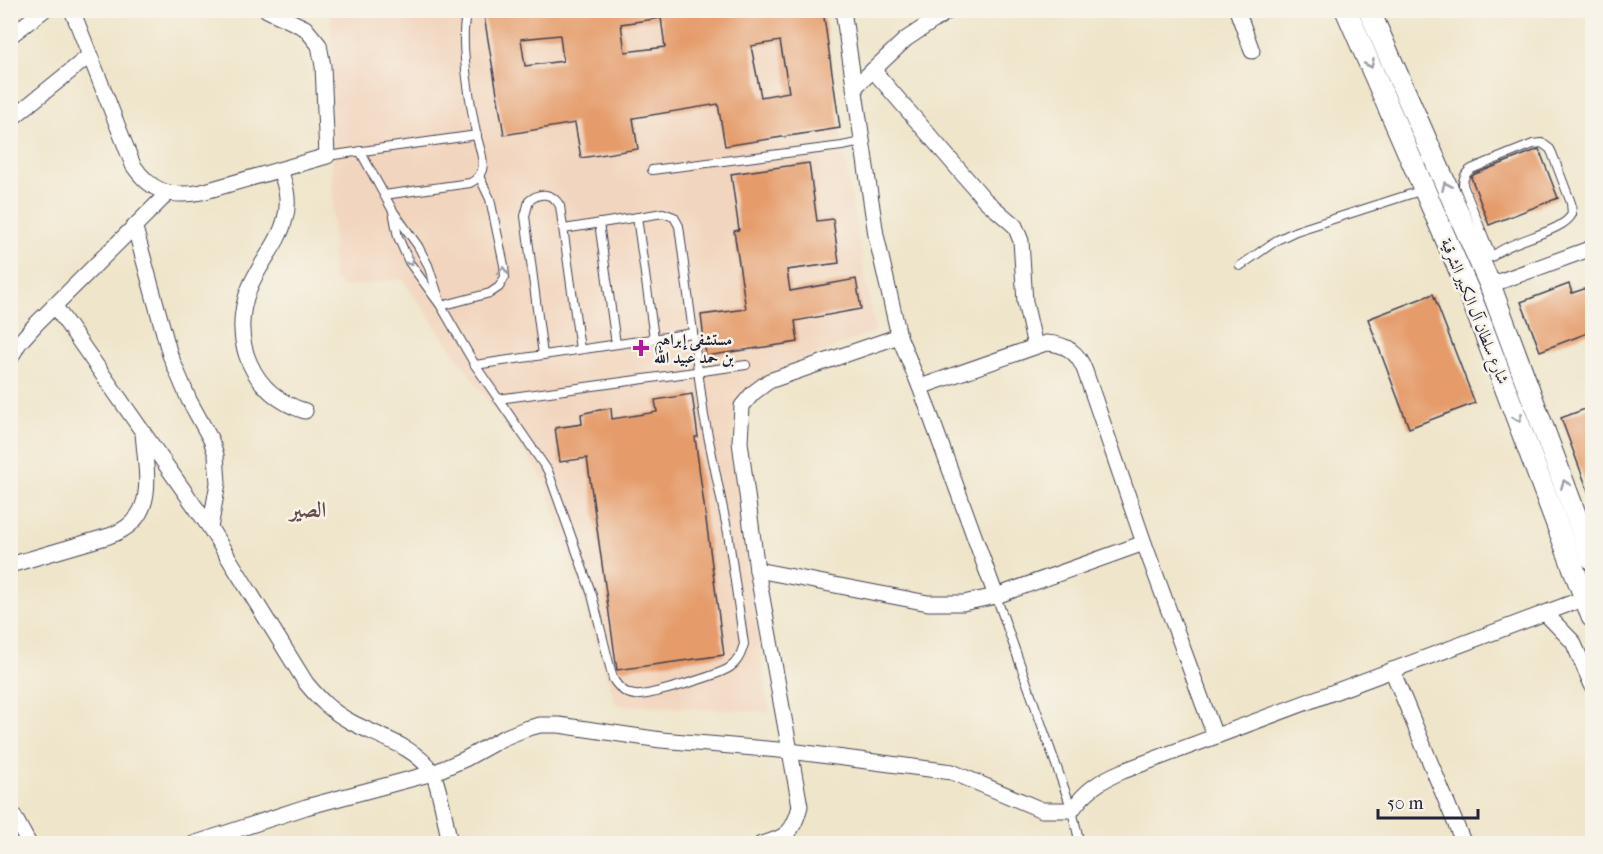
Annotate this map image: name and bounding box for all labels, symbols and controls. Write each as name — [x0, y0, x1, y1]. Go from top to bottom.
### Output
one-way arrow — [1363, 58, 1375, 69]
one-way arrow — [1442, 181, 1454, 192]
street label: شارع سلطان آل الكبير الشرقية — [1433, 235, 1513, 388]
one-way arrow — [402, 256, 414, 266]
one-way arrow — [497, 266, 509, 275]
place label: مستشفى إبراهيم بن حمد عبيد الله — [654, 330, 734, 367]
marker: مستشفى إبراهيم بن حمد عبيد الله — [632, 339, 650, 357]
one-way arrow — [1511, 412, 1523, 423]
one-way arrow — [1559, 480, 1572, 490]
district label: الصير — [287, 497, 326, 523]
scale bar — [1378, 782, 1478, 820]
text: 50 m — [1387, 793, 1424, 814]

